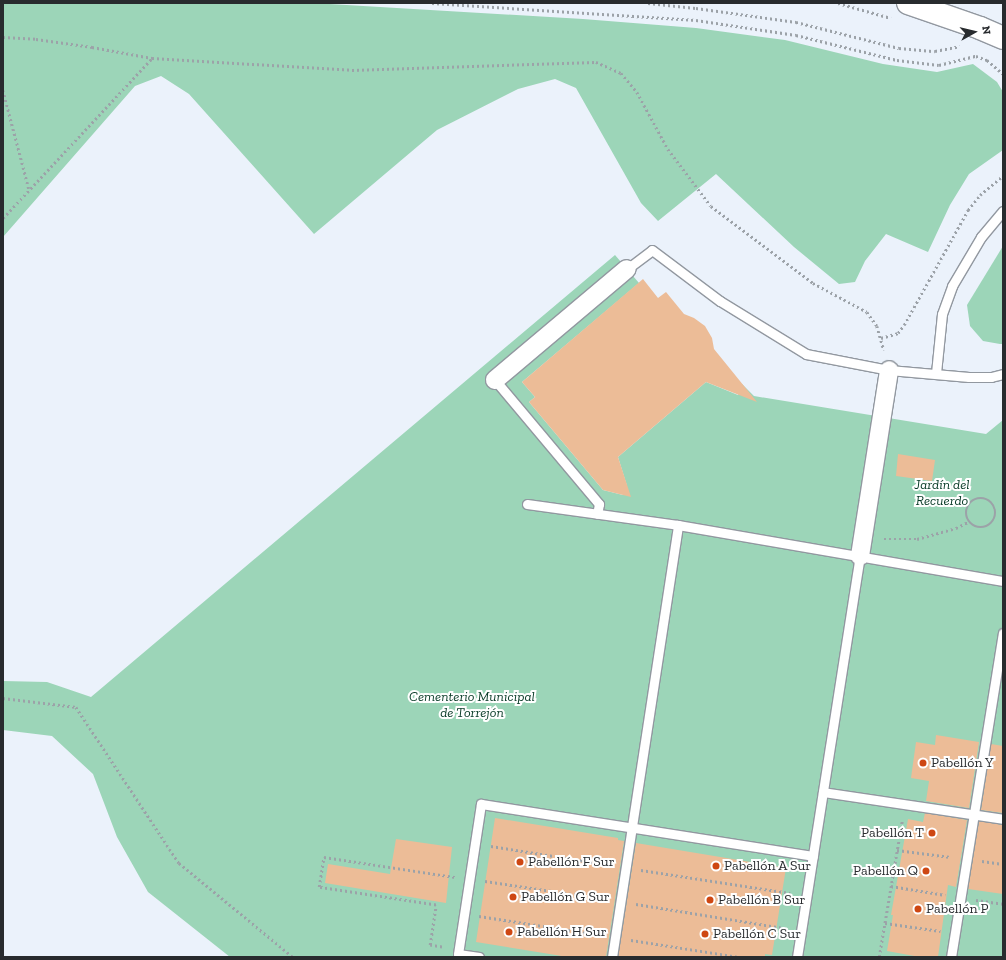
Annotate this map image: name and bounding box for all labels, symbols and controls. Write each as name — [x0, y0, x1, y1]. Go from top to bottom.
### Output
north arrow — [954, 12, 994, 52]
text: N — [979, 25, 993, 35]
park label: Jardín del Recuerdo — [914, 477, 970, 510]
park label: Cementerio Municipal de Torrejón — [409, 689, 535, 722]
place label: Pabellón Y — [931, 755, 994, 771]
marker: Pabellón Y — [918, 758, 928, 768]
place label: Pabellón T — [861, 825, 924, 841]
marker: Pabellón T — [927, 828, 937, 838]
place label: Pabellón F Sur — [528, 854, 615, 870]
marker: Pabellón F Sur — [515, 857, 525, 867]
place label: Pabellón A Sur — [724, 858, 812, 874]
marker: Pabellón A Sur — [711, 861, 721, 871]
place label: Pabellón Q — [853, 863, 918, 879]
marker: Pabellón Q — [921, 866, 931, 876]
place label: Pabellón G Sur — [521, 889, 610, 905]
marker: Pabellón G Sur — [508, 892, 518, 902]
place label: Pabellón B Sur — [718, 892, 805, 908]
marker: Pabellón B Sur — [705, 895, 715, 905]
place label: Pabellón P — [926, 901, 989, 917]
marker: Pabellón P — [913, 904, 923, 914]
place label: Pabellón H Sur — [517, 924, 607, 940]
place label: Pabellón C Sur — [713, 926, 801, 942]
marker: Pabellón H Sur — [504, 927, 514, 937]
marker: Pabellón C Sur — [700, 929, 710, 939]

